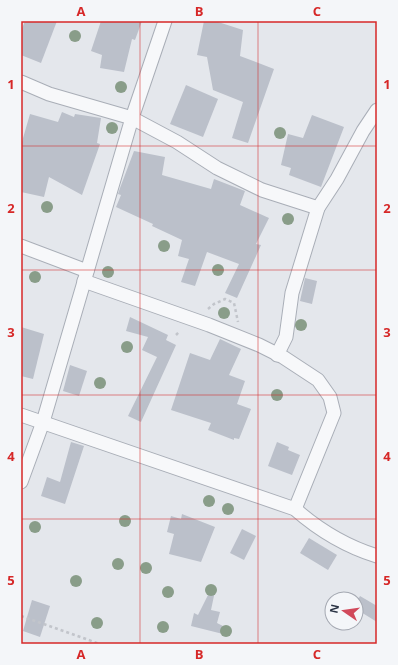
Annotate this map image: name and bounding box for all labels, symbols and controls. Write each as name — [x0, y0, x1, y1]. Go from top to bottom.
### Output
text: A — [77, 2, 86, 20]
text: B — [195, 2, 204, 20]
text: C — [313, 2, 321, 20]
text: 1 — [7, 75, 15, 93]
text: 1 — [383, 75, 391, 93]
text: 2 — [7, 199, 15, 217]
text: 2 — [383, 199, 391, 217]
text: 3 — [7, 323, 15, 341]
text: 3 — [383, 323, 391, 341]
text: 4 — [7, 447, 15, 465]
text: 4 — [383, 447, 391, 465]
text: 5 — [7, 571, 15, 589]
text: 5 — [383, 571, 391, 589]
north arrow — [324, 591, 364, 631]
text: N — [325, 603, 342, 615]
text: A — [77, 645, 86, 663]
text: B — [195, 645, 204, 663]
text: C — [313, 645, 321, 663]

